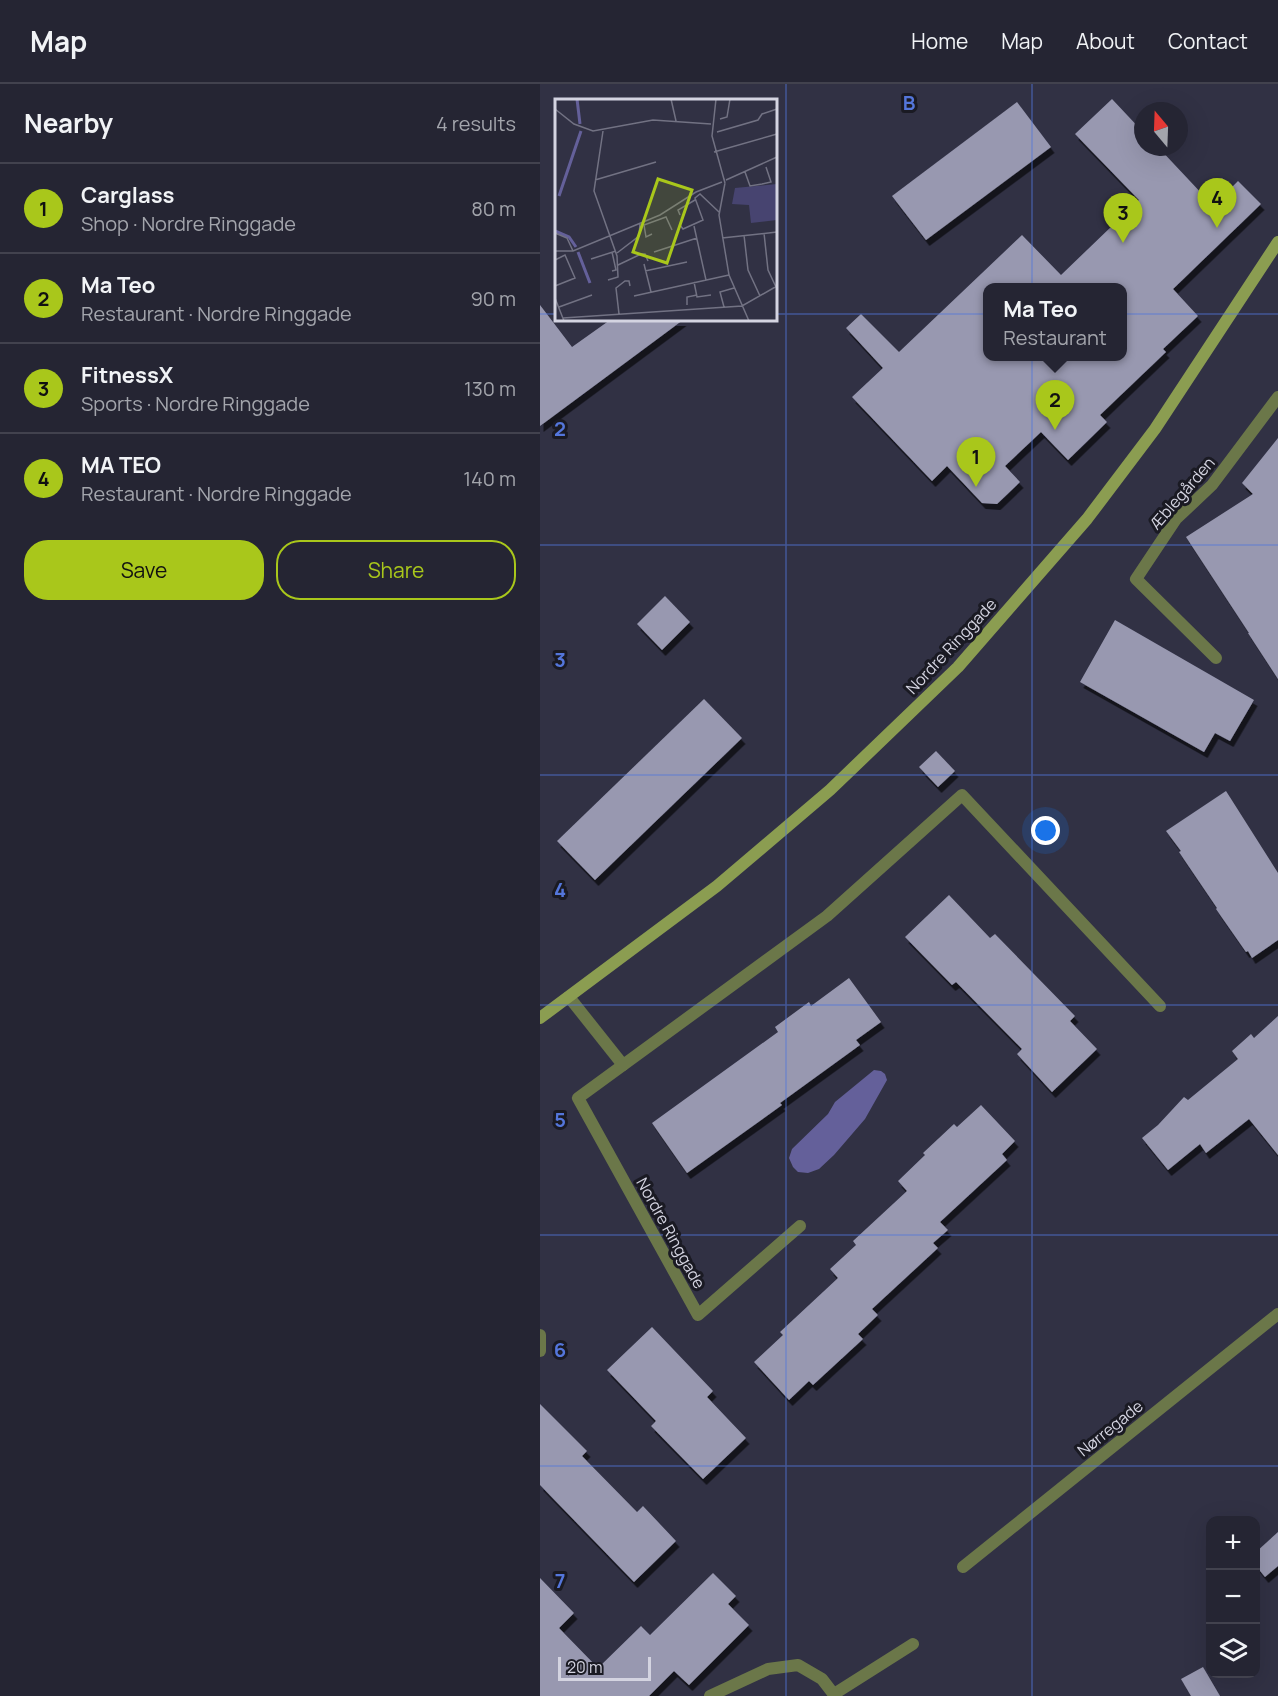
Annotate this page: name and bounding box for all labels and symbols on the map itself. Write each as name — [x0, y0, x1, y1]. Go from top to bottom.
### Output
text: B — [903, 89, 916, 116]
inset map — [555, 99, 777, 321]
north arrow — [1134, 102, 1188, 156]
pin: 4 — [1198, 178, 1236, 228]
pin: 3 — [1104, 194, 1142, 243]
pin: 2 — [1036, 380, 1074, 430]
text: 2 — [554, 415, 566, 442]
pin: 1 — [956, 438, 996, 487]
street label: Æblegården — [1144, 452, 1220, 534]
street label: Nordre Ringgade — [901, 593, 1001, 699]
text: 3 — [554, 646, 566, 673]
your location — [1031, 816, 1060, 845]
text: 4 — [554, 876, 566, 903]
text: 5 — [554, 1106, 566, 1133]
street label: Nordre Ringgade — [631, 1174, 711, 1292]
text: 6 — [554, 1336, 566, 1363]
street label: Nørregade — [1073, 1395, 1147, 1461]
text: 7 — [555, 1567, 565, 1594]
scale bar — [558, 1654, 651, 1682]

